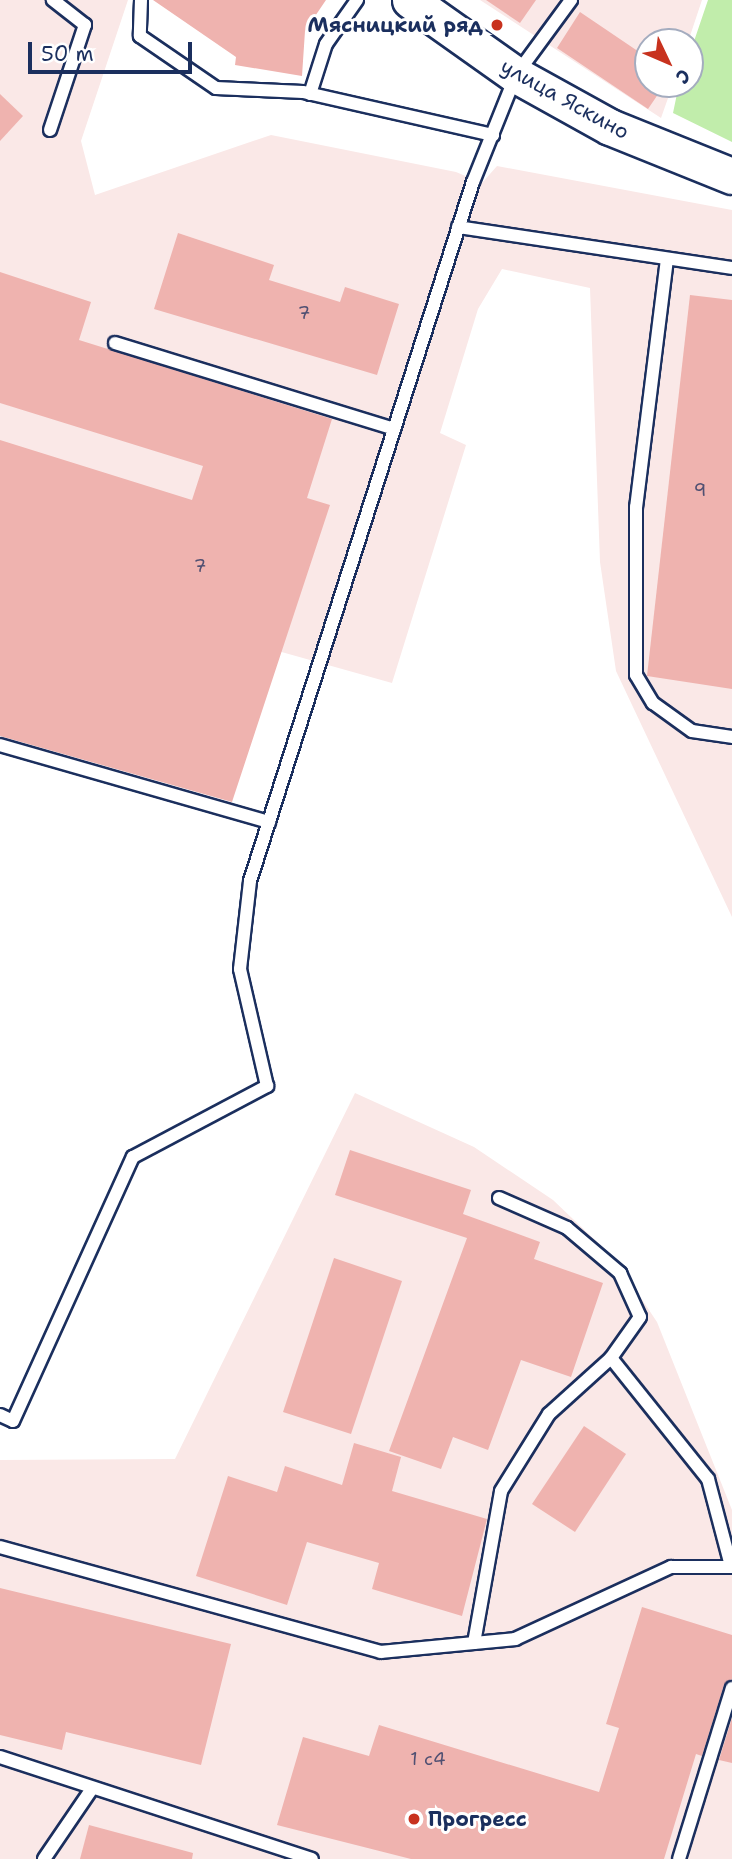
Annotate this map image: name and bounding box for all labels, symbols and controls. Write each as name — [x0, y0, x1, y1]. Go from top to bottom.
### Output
place label: Мясницкий ряд — [307, 12, 483, 38]
marker: Мясницкий ряд — [489, 17, 505, 33]
scale bar — [32, 28, 196, 72]
north arrow — [634, 28, 704, 98]
text: 50 m — [41, 40, 94, 68]
street label: улица Яскино — [496, 53, 634, 145]
text: С — [670, 64, 696, 89]
house number: 7 — [298, 302, 310, 324]
house number: 9 — [694, 479, 706, 501]
house number: 7 — [194, 555, 206, 577]
house number: 1 с4 — [410, 1748, 446, 1770]
place label: Прогресс — [428, 1806, 527, 1832]
marker: Прогресс — [406, 1811, 422, 1827]

